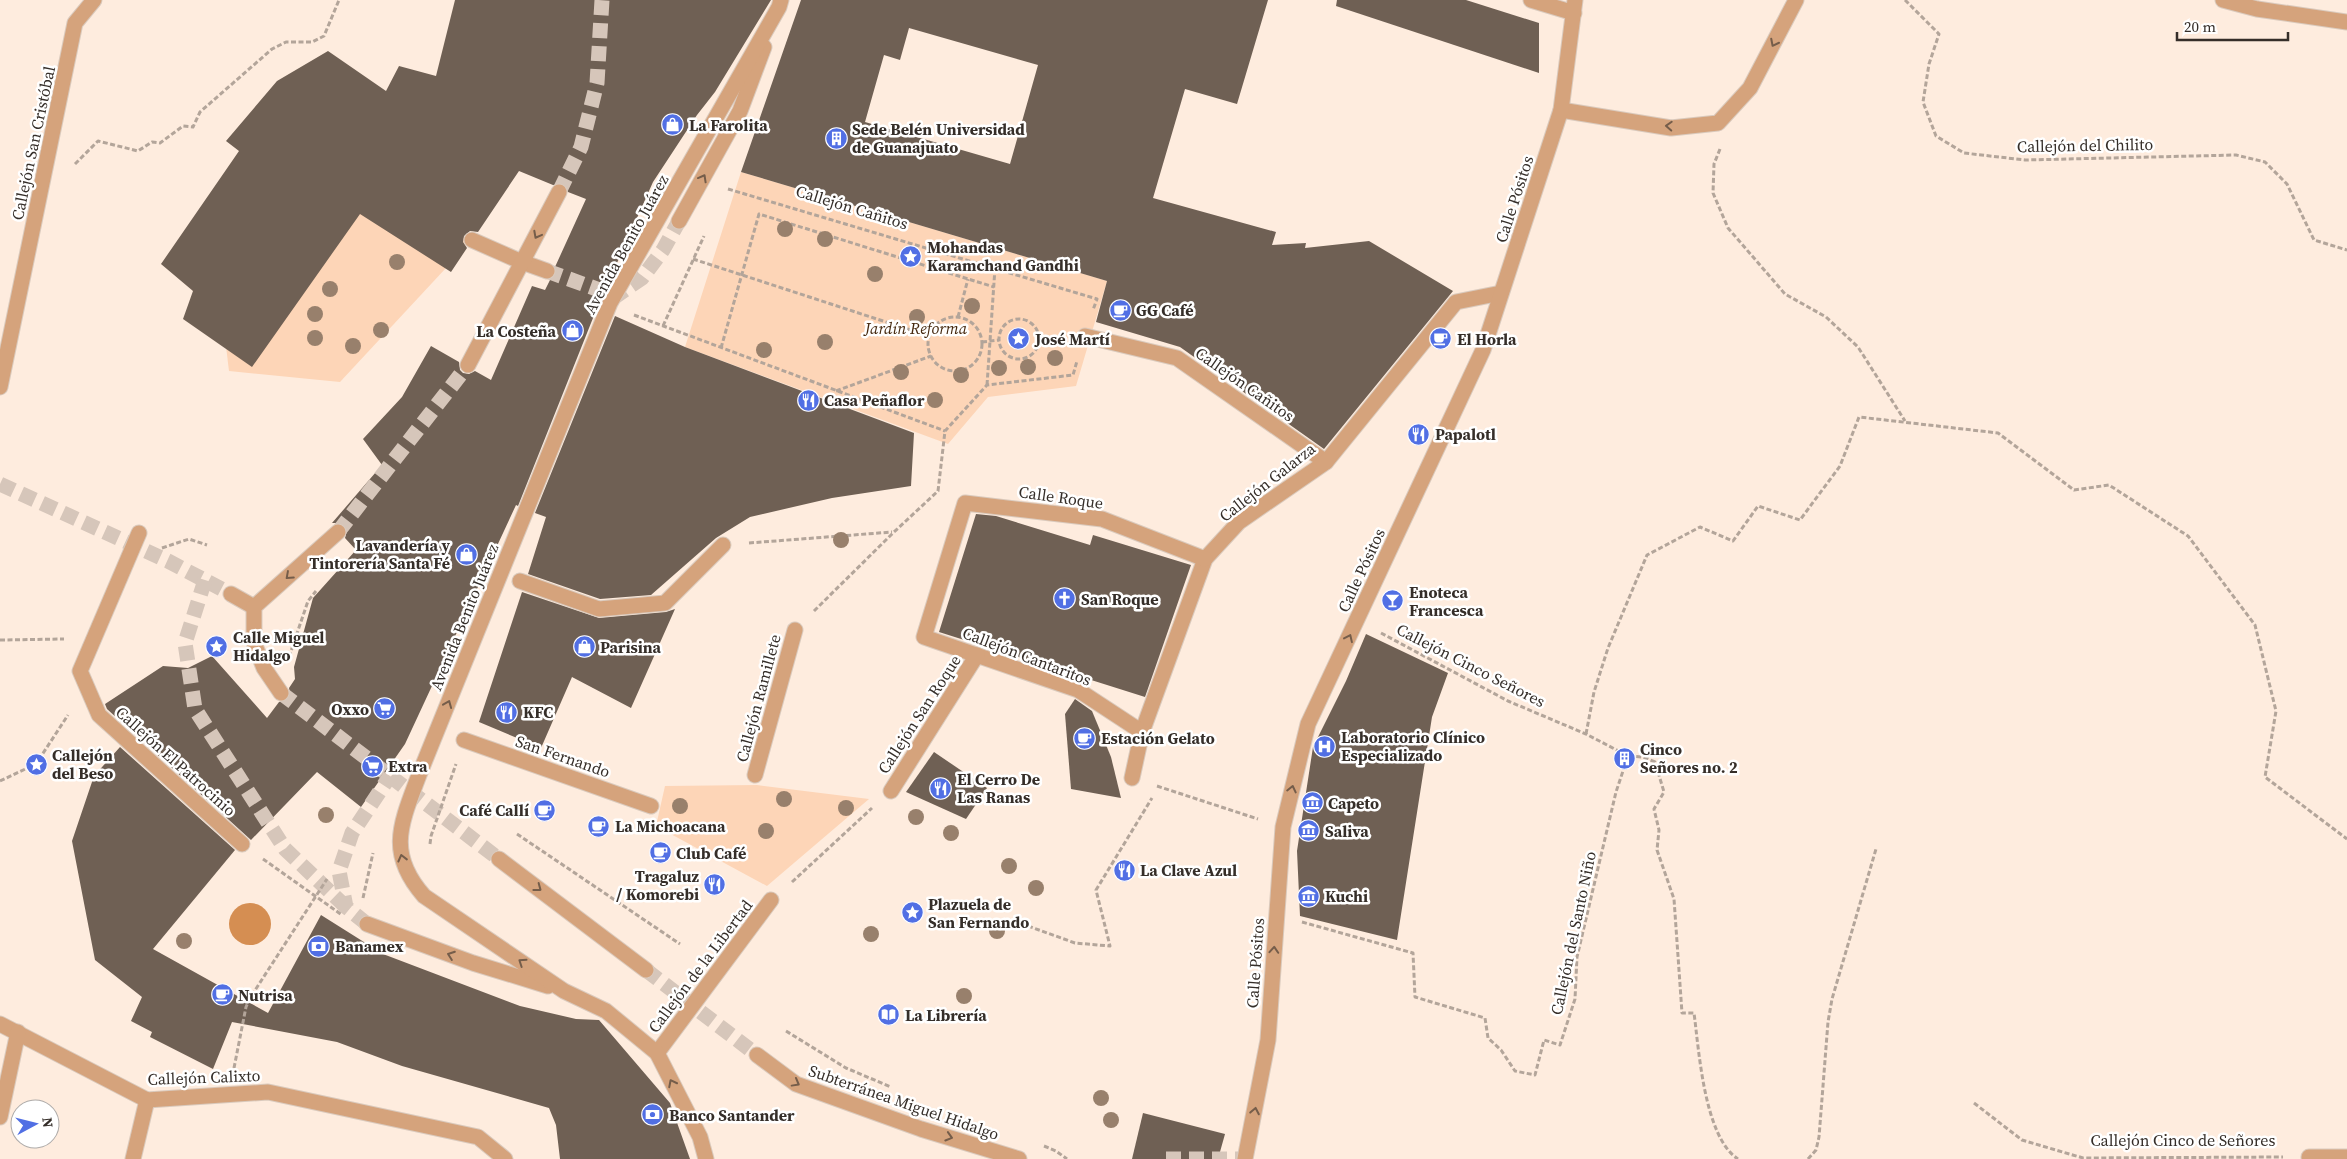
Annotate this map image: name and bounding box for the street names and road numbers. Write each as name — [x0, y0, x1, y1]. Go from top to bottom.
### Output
street label: Callejón San Cristóbal — [6, 64, 60, 222]
street label: Callejón del Chilito — [2017, 133, 2153, 157]
street label: Calle Pósitos — [1490, 153, 1538, 245]
street label: Avenida Benito Juárez — [579, 170, 673, 318]
street label: Callejón Cañitos — [793, 180, 911, 235]
street label: Callejón Cañitos — [1191, 342, 1299, 426]
street label: Callejón Galarza — [1214, 437, 1320, 527]
street label: Calle Roque — [1017, 480, 1105, 514]
street label: Calle Pósitos — [1332, 524, 1390, 616]
street label: Avenida Benito Juárez — [425, 540, 503, 694]
street label: Callejón Cinco Señores — [1393, 618, 1549, 712]
street label: Callejón Cantaritos — [960, 621, 1095, 691]
street label: Callejón Ramillete — [730, 632, 786, 764]
street label: Callejón San Roque — [872, 650, 966, 778]
street label: Callejón El Patrocinio — [111, 701, 241, 821]
street label: San Fernando — [513, 730, 613, 783]
street label: Callejón del Santo Niño — [1545, 849, 1601, 1017]
street label: Callejón de la Libertad — [643, 895, 757, 1037]
street label: Calle Pósitos — [1241, 917, 1269, 1009]
street label: Subterránea Miguel Hidalgo — [806, 1059, 1002, 1145]
street label: Callejón Calixto — [147, 1064, 261, 1090]
street label: Callejón Cinco de Señores — [2091, 1129, 2276, 1151]

